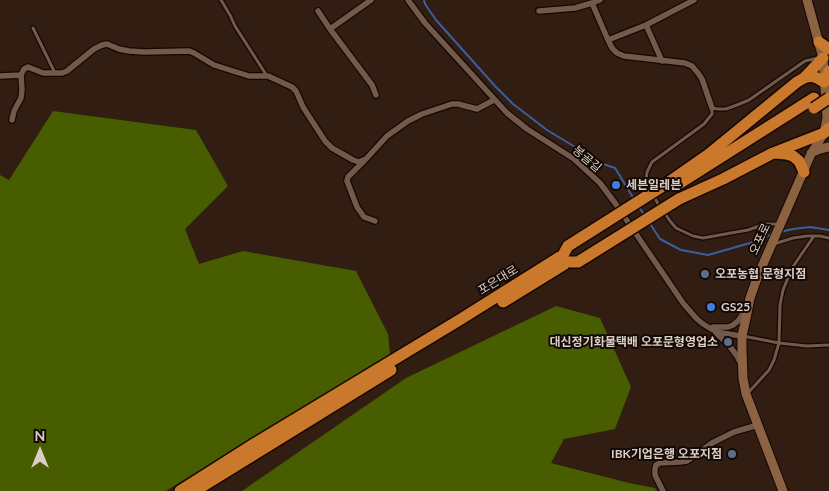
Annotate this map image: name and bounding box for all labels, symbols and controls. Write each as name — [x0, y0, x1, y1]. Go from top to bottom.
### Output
street label: 봉골길 — [570, 143, 604, 175]
place label: 세븐일레븐 — [626, 178, 681, 192]
marker: 세븐일레븐 — [610, 179, 622, 191]
street label: 오포로 — [746, 221, 774, 257]
street label: 포은대로 — [475, 262, 521, 298]
place label: 오포농협 문형지점 — [715, 267, 806, 281]
marker: 오포농협 문형지점 — [699, 268, 711, 280]
place label: GS25 — [721, 300, 750, 314]
marker: GS25 — [705, 301, 717, 313]
place label: 대신정기화물택배 오포문형영업소 — [549, 335, 718, 349]
marker: 대신정기화물택배 오포문형영업소 — [722, 336, 734, 348]
north arrow — [15, 426, 65, 476]
text: N — [35, 427, 45, 444]
place label: IBK기업은행 오포지점 — [611, 447, 722, 461]
marker: IBK기업은행 오포지점 — [726, 448, 738, 460]

